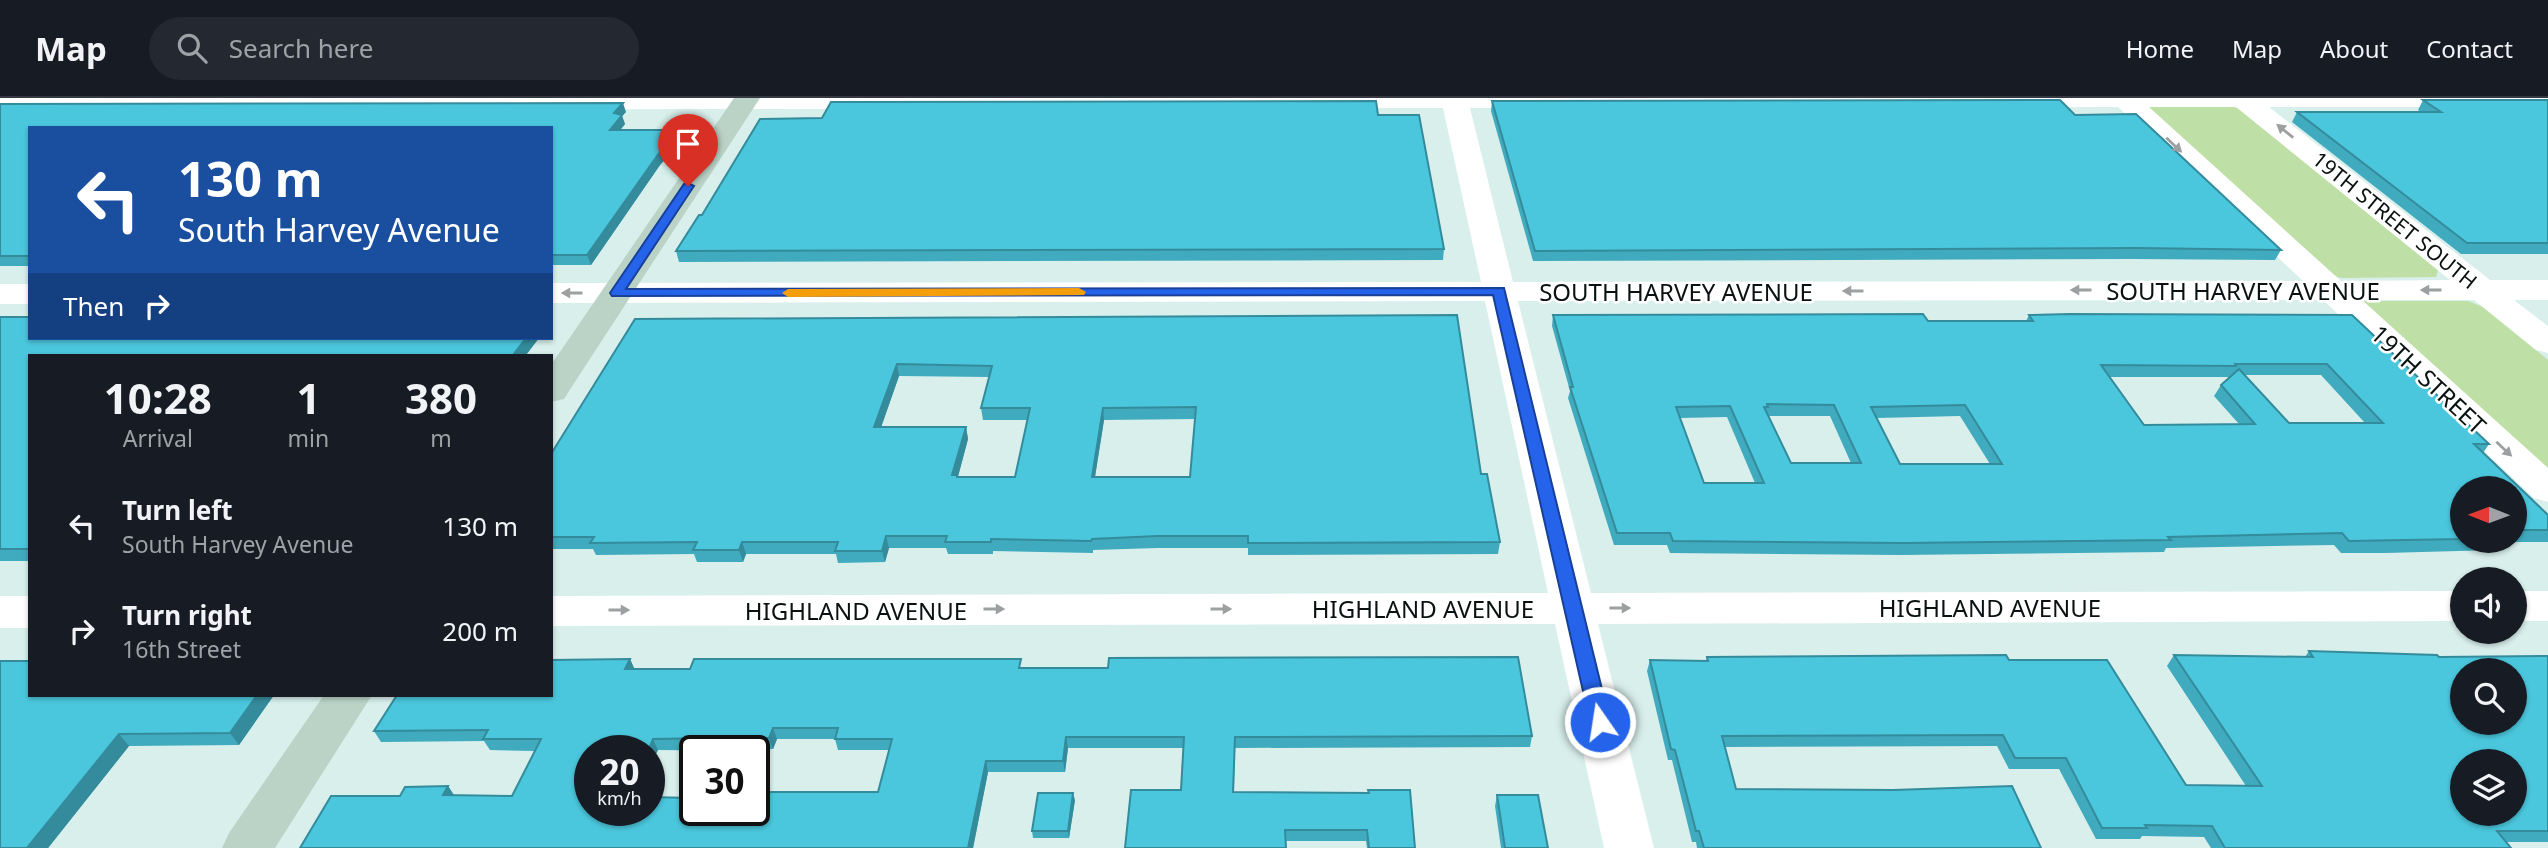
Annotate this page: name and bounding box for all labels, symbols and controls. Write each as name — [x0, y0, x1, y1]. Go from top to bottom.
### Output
search box — [149, 17, 639, 80]
text: Map — [35, 26, 107, 71]
icon: search — [173, 29, 211, 67]
text: Search here — [229, 30, 373, 66]
text: Home — [2126, 32, 2194, 65]
text: Map — [2232, 32, 2282, 65]
text: About — [2320, 32, 2388, 65]
text: Contact — [2426, 32, 2513, 65]
pin — [658, 114, 718, 186]
one-way arrow — [2276, 123, 2294, 138]
icon: arrive — [669, 125, 707, 163]
one-way arrow — [2165, 137, 2182, 153]
text: 130 m — [178, 145, 323, 211]
street label: 19TH STREET SOUTH — [2307, 145, 2483, 295]
icon: left — [63, 154, 154, 245]
text: South Harvey Avenue — [178, 208, 500, 251]
street label: SOUTH HARVEY AVENUE — [2106, 274, 2380, 307]
street label: SOUTH HARVEY AVENUE — [1539, 275, 1813, 308]
one-way arrow — [2070, 284, 2092, 296]
one-way arrow — [2420, 284, 2442, 296]
one-way arrow — [1842, 285, 1864, 297]
icon: right — [138, 287, 176, 325]
one-way arrow — [561, 287, 583, 299]
text: Then — [63, 288, 124, 324]
street label: 19TH STREET — [2364, 317, 2494, 441]
text: 10:28 — [104, 369, 212, 426]
text: 1 — [296, 369, 320, 426]
text: 380 — [405, 369, 477, 426]
text: Arrival — [123, 422, 193, 454]
text: min — [288, 422, 329, 454]
text: m — [430, 422, 452, 454]
one-way arrow — [2495, 440, 2512, 456]
north arrow — [2450, 476, 2527, 553]
map controls — [2450, 476, 2527, 826]
text: Turn left — [122, 492, 233, 528]
icon: left — [63, 507, 101, 545]
text: 130 m — [442, 508, 518, 544]
text: South Harvey Avenue — [122, 528, 353, 560]
button: sound — [2450, 567, 2527, 644]
street label: HIGHLAND AVENUE — [1879, 591, 2101, 624]
street label: HIGHLAND AVENUE — [1312, 592, 1534, 625]
street label: HIGHLAND AVENUE — [745, 594, 967, 627]
text: Turn right — [122, 597, 252, 633]
one-way arrow — [1610, 602, 1632, 614]
one-way arrow — [983, 603, 1005, 615]
one-way arrow — [1211, 603, 1233, 615]
one-way arrow — [609, 604, 631, 616]
icon: right — [63, 612, 101, 650]
text: 200 m — [442, 613, 518, 649]
text: 16th Street — [122, 633, 241, 665]
button: search — [2450, 658, 2527, 735]
position arrow — [1563, 685, 1637, 759]
speed limit sign: 30 — [679, 735, 770, 826]
text: 20 — [599, 748, 640, 795]
button: layers — [2450, 749, 2527, 826]
text: km/h — [597, 786, 642, 810]

